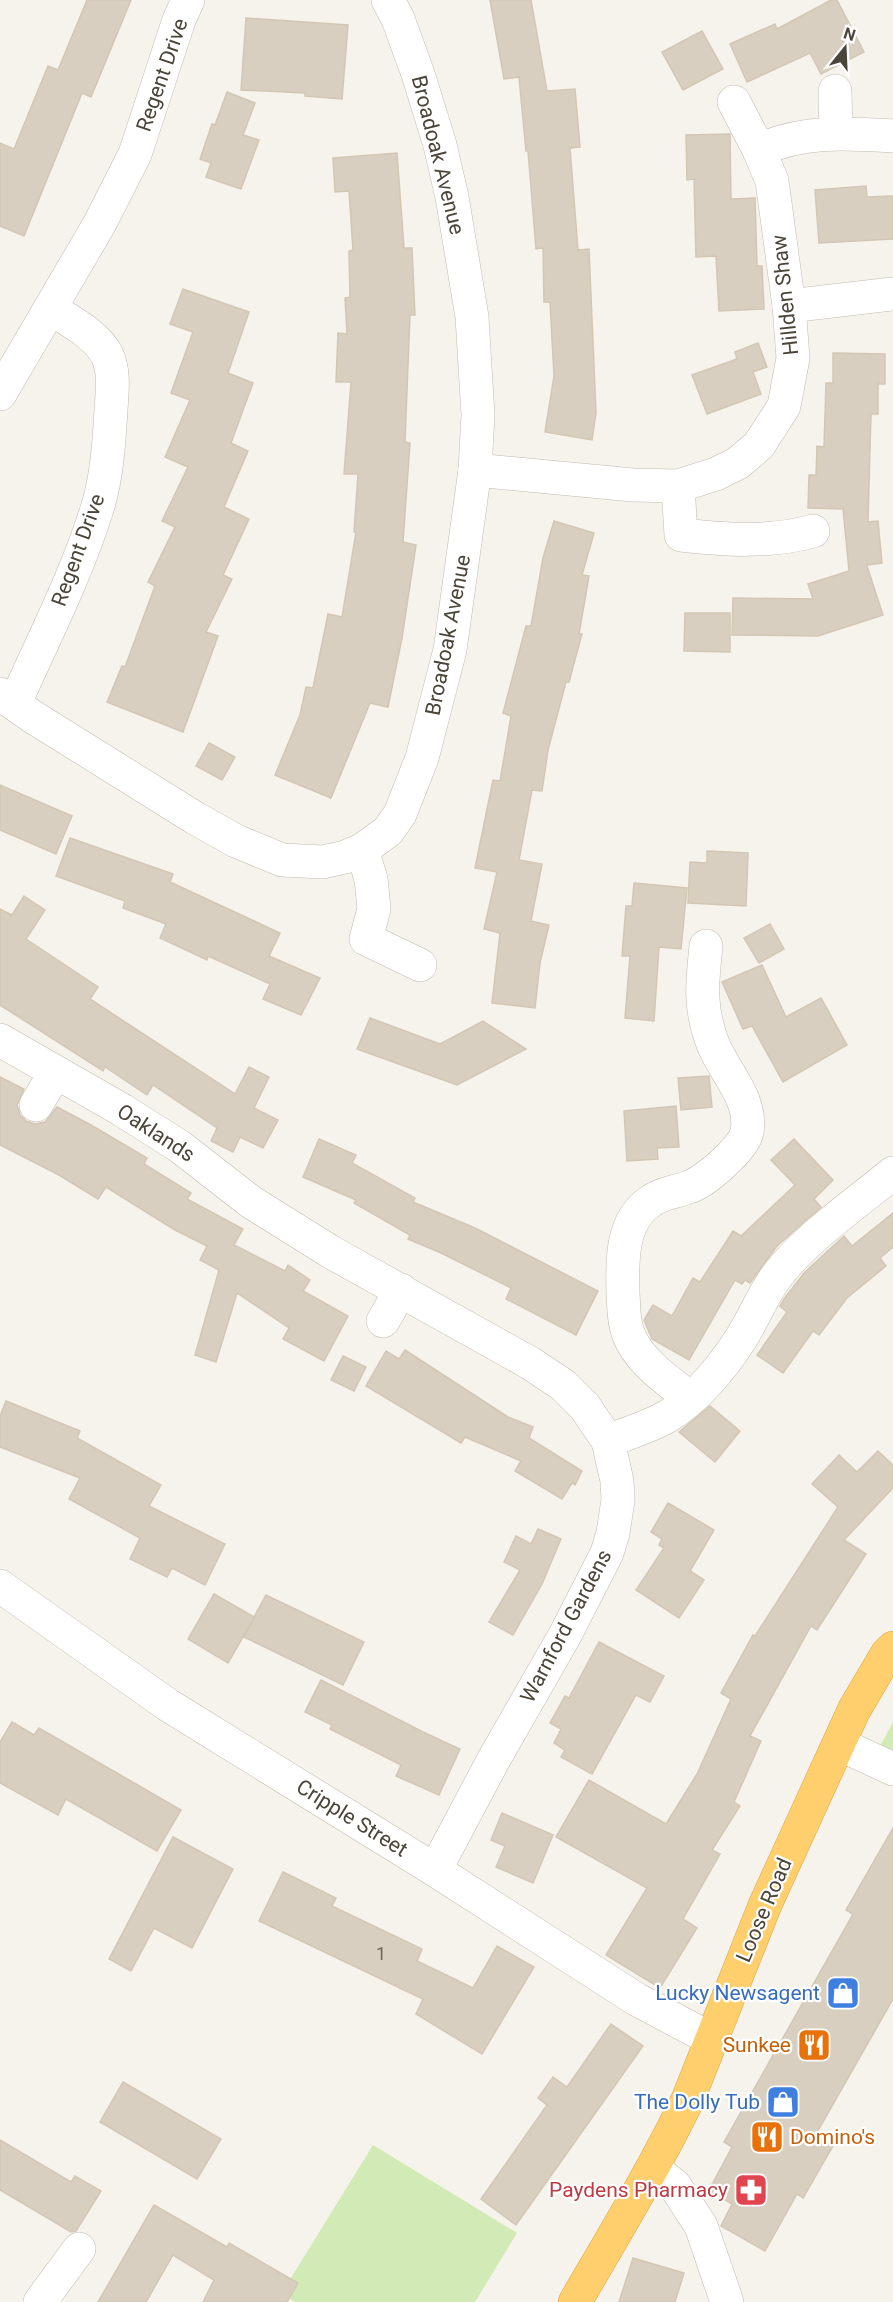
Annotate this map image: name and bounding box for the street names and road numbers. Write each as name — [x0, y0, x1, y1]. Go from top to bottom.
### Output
street label: Regent Drive — [131, 15, 193, 135]
street label: Broadoak Avenue — [407, 73, 469, 237]
street label: Hillden Shaw — [767, 233, 803, 357]
street label: Regent Drive — [47, 491, 109, 609]
street label: Broadoak Avenue — [421, 553, 475, 717]
street label: Oaklands — [113, 1099, 199, 1167]
street label: Warnford Gardens — [516, 1545, 616, 1707]
street label: Cripple Street — [292, 1774, 412, 1862]
street label: Loose Road — [731, 1854, 797, 1966]

